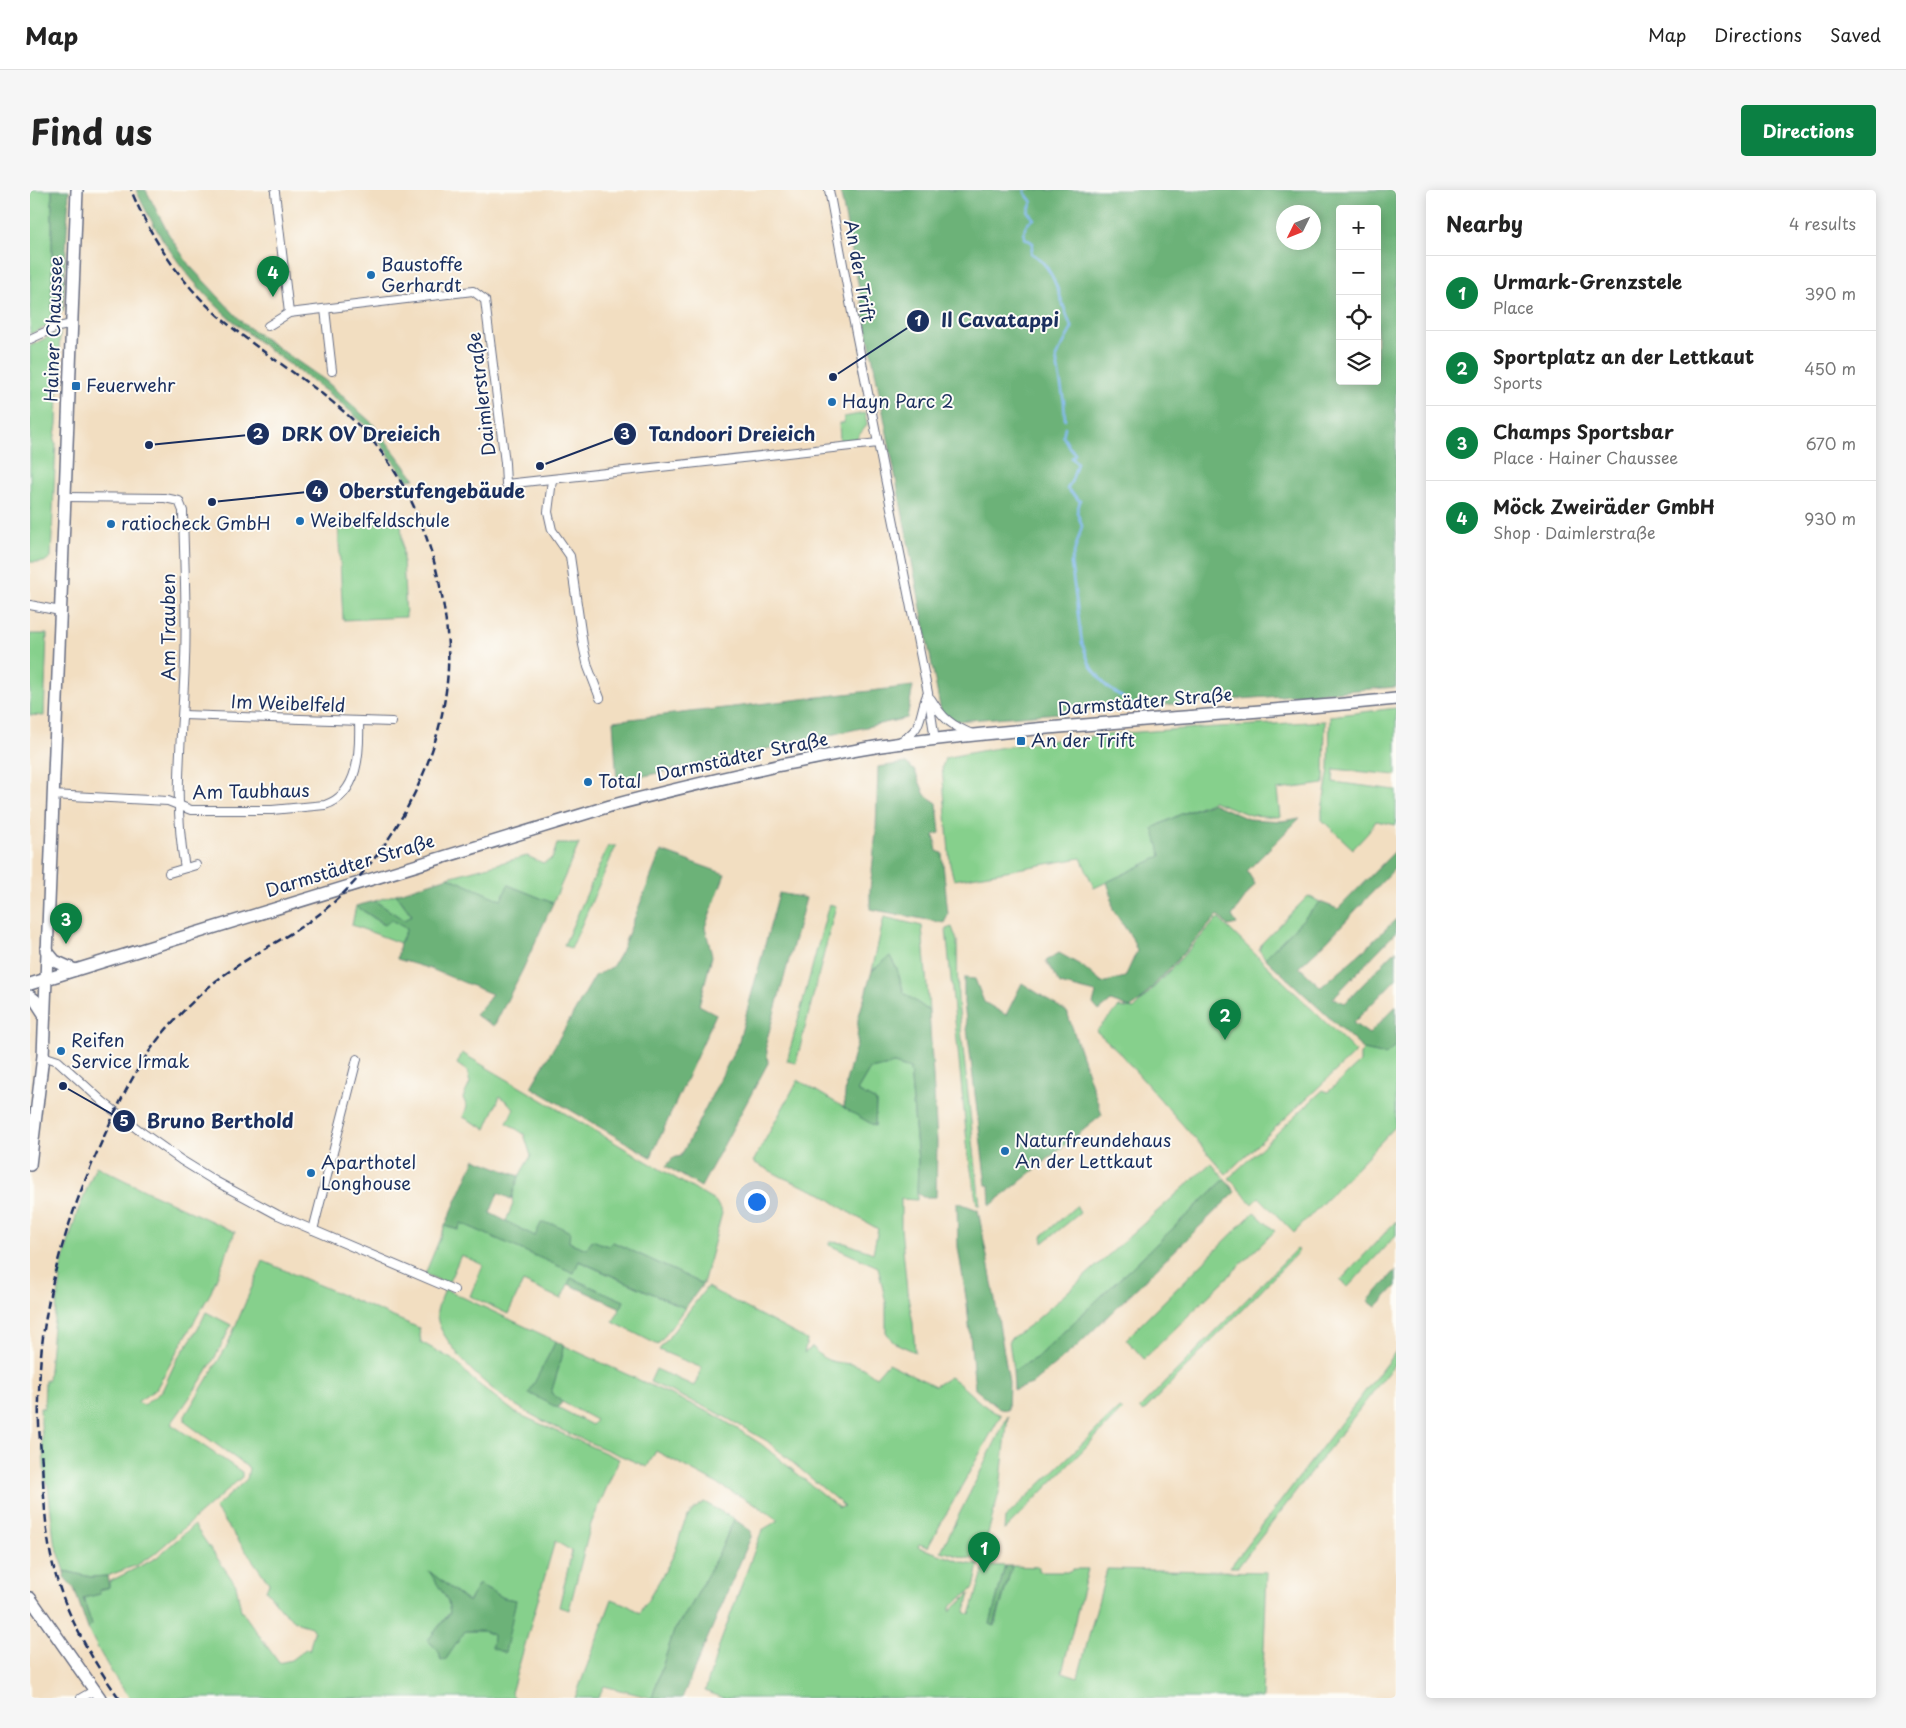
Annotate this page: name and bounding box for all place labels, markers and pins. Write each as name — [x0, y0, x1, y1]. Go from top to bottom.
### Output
place label: Baustoffe Gerhardt — [381, 250, 463, 298]
pin: 4 — [257, 256, 289, 297]
marker: Baustoffe Gerhardt — [365, 269, 377, 281]
callout: Il Cavatappi — [906, 304, 1069, 338]
place label: Feuerwehr — [86, 371, 176, 398]
marker: Feuerwehr — [70, 380, 82, 392]
place label: Hayn Parc 2 — [842, 387, 954, 414]
marker: Hayn Parc 2 — [826, 396, 838, 408]
callout: DRK OV Dreieich — [246, 417, 452, 451]
callout: Tandoori Dreieich — [613, 417, 826, 451]
callout: Oberstufengebäude — [304, 474, 535, 508]
place label: Weibelfeldschule — [310, 506, 450, 533]
place label: ratiocheck GmbH — [121, 509, 271, 536]
marker: Weibelfeldschule — [294, 515, 306, 527]
marker: ratiocheck GmbH — [105, 518, 117, 530]
place label: An der Trift — [1031, 726, 1135, 753]
marker: An der Trift — [1015, 735, 1027, 747]
place label: Total — [598, 767, 641, 794]
marker: Total — [582, 776, 594, 788]
pin: 3 — [50, 903, 82, 944]
pin: 2 — [1209, 999, 1241, 1040]
place label: Reifen Service Irmak — [71, 1026, 189, 1074]
marker: Reifen Service Irmak — [55, 1045, 67, 1057]
callout: Bruno Berthold — [111, 1104, 304, 1138]
place label: Naturfreundehaus An der Lettkaut — [1015, 1126, 1171, 1174]
marker: Naturfreundehaus An der Lettkaut — [999, 1145, 1011, 1157]
place label: Aparthotel Longhouse — [321, 1148, 416, 1196]
marker: Aparthotel Longhouse — [305, 1167, 317, 1179]
pin: 1 — [968, 1532, 1000, 1573]

